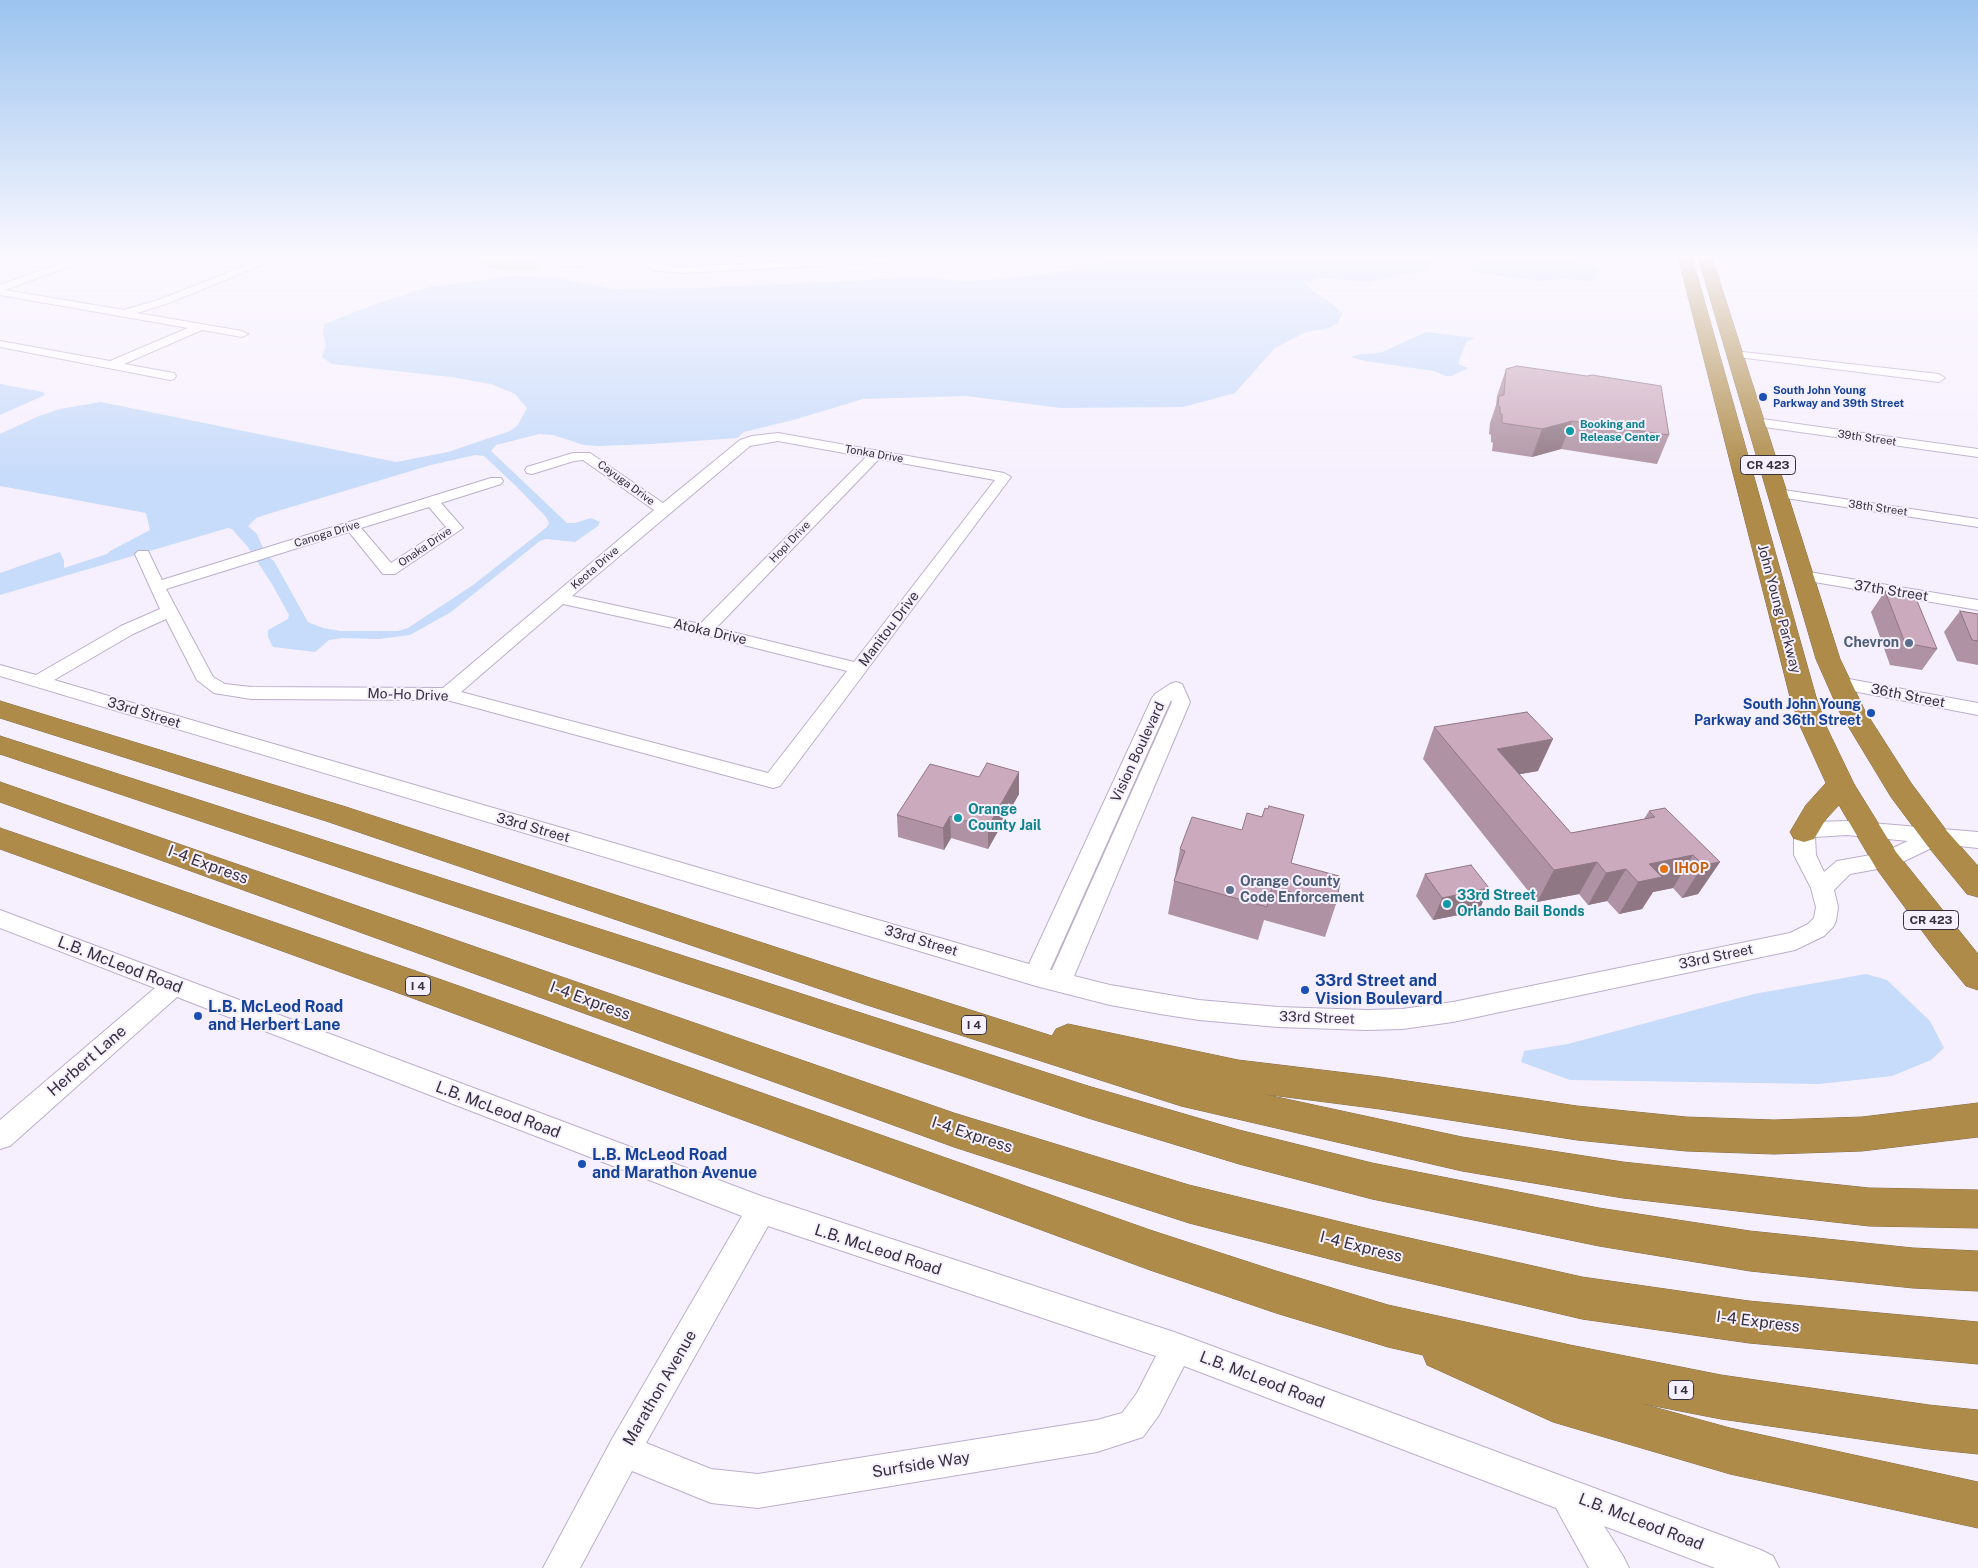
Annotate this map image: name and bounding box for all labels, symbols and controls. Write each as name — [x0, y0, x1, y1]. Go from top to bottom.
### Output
place label: South John Young Parkway and 39th Street — [1773, 384, 1904, 410]
marker: South John Young Parkway and 39th Street — [1757, 391, 1769, 403]
place label: Booking and Release Center — [1580, 418, 1660, 444]
marker: Booking and Release Center — [1564, 425, 1576, 437]
street label: 39th Street — [1837, 427, 1897, 449]
street label: Tonka Drive — [844, 442, 904, 466]
road number: CR 423 — [1740, 456, 1796, 474]
street label: Cayuga Drive — [595, 458, 657, 508]
street label: 38th Street — [1848, 497, 1908, 519]
street label: Canoga Drive — [293, 518, 361, 550]
street label: Hopi Drive — [767, 518, 813, 566]
street label: Onaka Drive — [396, 524, 454, 570]
street label: John Young Parkway — [1754, 543, 1804, 675]
street label: Keota Drive — [569, 544, 621, 592]
street label: 37th Street — [1853, 577, 1929, 605]
street label: Manitou Drive — [855, 588, 923, 670]
street label: Atoka Drive — [672, 615, 748, 649]
place label: Chevron — [1843, 635, 1899, 651]
marker: Chevron — [1903, 637, 1915, 649]
street label: 36th Street — [1869, 681, 1947, 711]
street label: Mo-Ho Drive — [367, 685, 449, 705]
street label: 33rd Street — [105, 694, 183, 732]
place label: South John Young Parkway and 36th Street — [1694, 697, 1861, 730]
street label: Vision Boulevard — [1107, 699, 1169, 805]
marker: South John Young Parkway and 36th Street — [1865, 707, 1877, 719]
place label: Orange County Jail — [968, 802, 1041, 834]
street label: 33rd Street — [494, 810, 572, 846]
marker: Orange County Jail — [952, 812, 964, 824]
street label: I-4 Express — [165, 842, 251, 888]
place label: IHOP — [1674, 861, 1709, 877]
marker: IHOP — [1658, 863, 1670, 875]
place label: Orange County Code Enforcement — [1240, 874, 1364, 906]
marker: Orange County Code Enforcement — [1224, 884, 1236, 896]
place label: 33rd Street Orlando Bail Bonds — [1457, 888, 1585, 920]
marker: 33rd Street Orlando Bail Bonds — [1441, 898, 1453, 910]
road number: CR 423 — [1904, 910, 1958, 930]
street label: 33rd Street — [882, 922, 960, 960]
street label: L.B. McLeod Road — [55, 932, 185, 998]
street label: 33rd Street — [1677, 941, 1755, 973]
place label: 33rd Street and Vision Boulevard — [1315, 971, 1442, 1009]
road number: I 4 — [406, 976, 430, 996]
street label: I-4 Express — [547, 978, 633, 1024]
marker: 33rd Street and Vision Boulevard — [1299, 984, 1311, 996]
place label: L.B. McLeod Road and Herbert Lane — [208, 997, 343, 1035]
street label: 33rd Street — [1279, 1008, 1355, 1028]
marker: L.B. McLeod Road and Herbert Lane — [192, 1010, 204, 1022]
road number: I 4 — [962, 1016, 986, 1034]
street label: Herbert Lane — [44, 1022, 130, 1100]
street label: L.B. McLeod Road — [433, 1077, 563, 1143]
street label: I-4 Express — [929, 1113, 1015, 1157]
place label: L.B. McLeod Road and Marathon Avenue — [592, 1145, 757, 1183]
marker: L.B. McLeod Road and Marathon Avenue — [576, 1158, 588, 1170]
street label: L.B. McLeod Road — [812, 1220, 944, 1280]
street label: I-4 Express — [1318, 1228, 1404, 1266]
street label: I-4 Express — [1715, 1307, 1801, 1337]
street label: Marathon Avenue — [619, 1327, 701, 1449]
street label: L.B. McLeod Road — [1197, 1347, 1327, 1413]
road number: I 4 — [1668, 1380, 1694, 1400]
street label: Surfside Way — [871, 1448, 971, 1482]
street label: L.B. McLeod Road — [1576, 1489, 1706, 1555]

